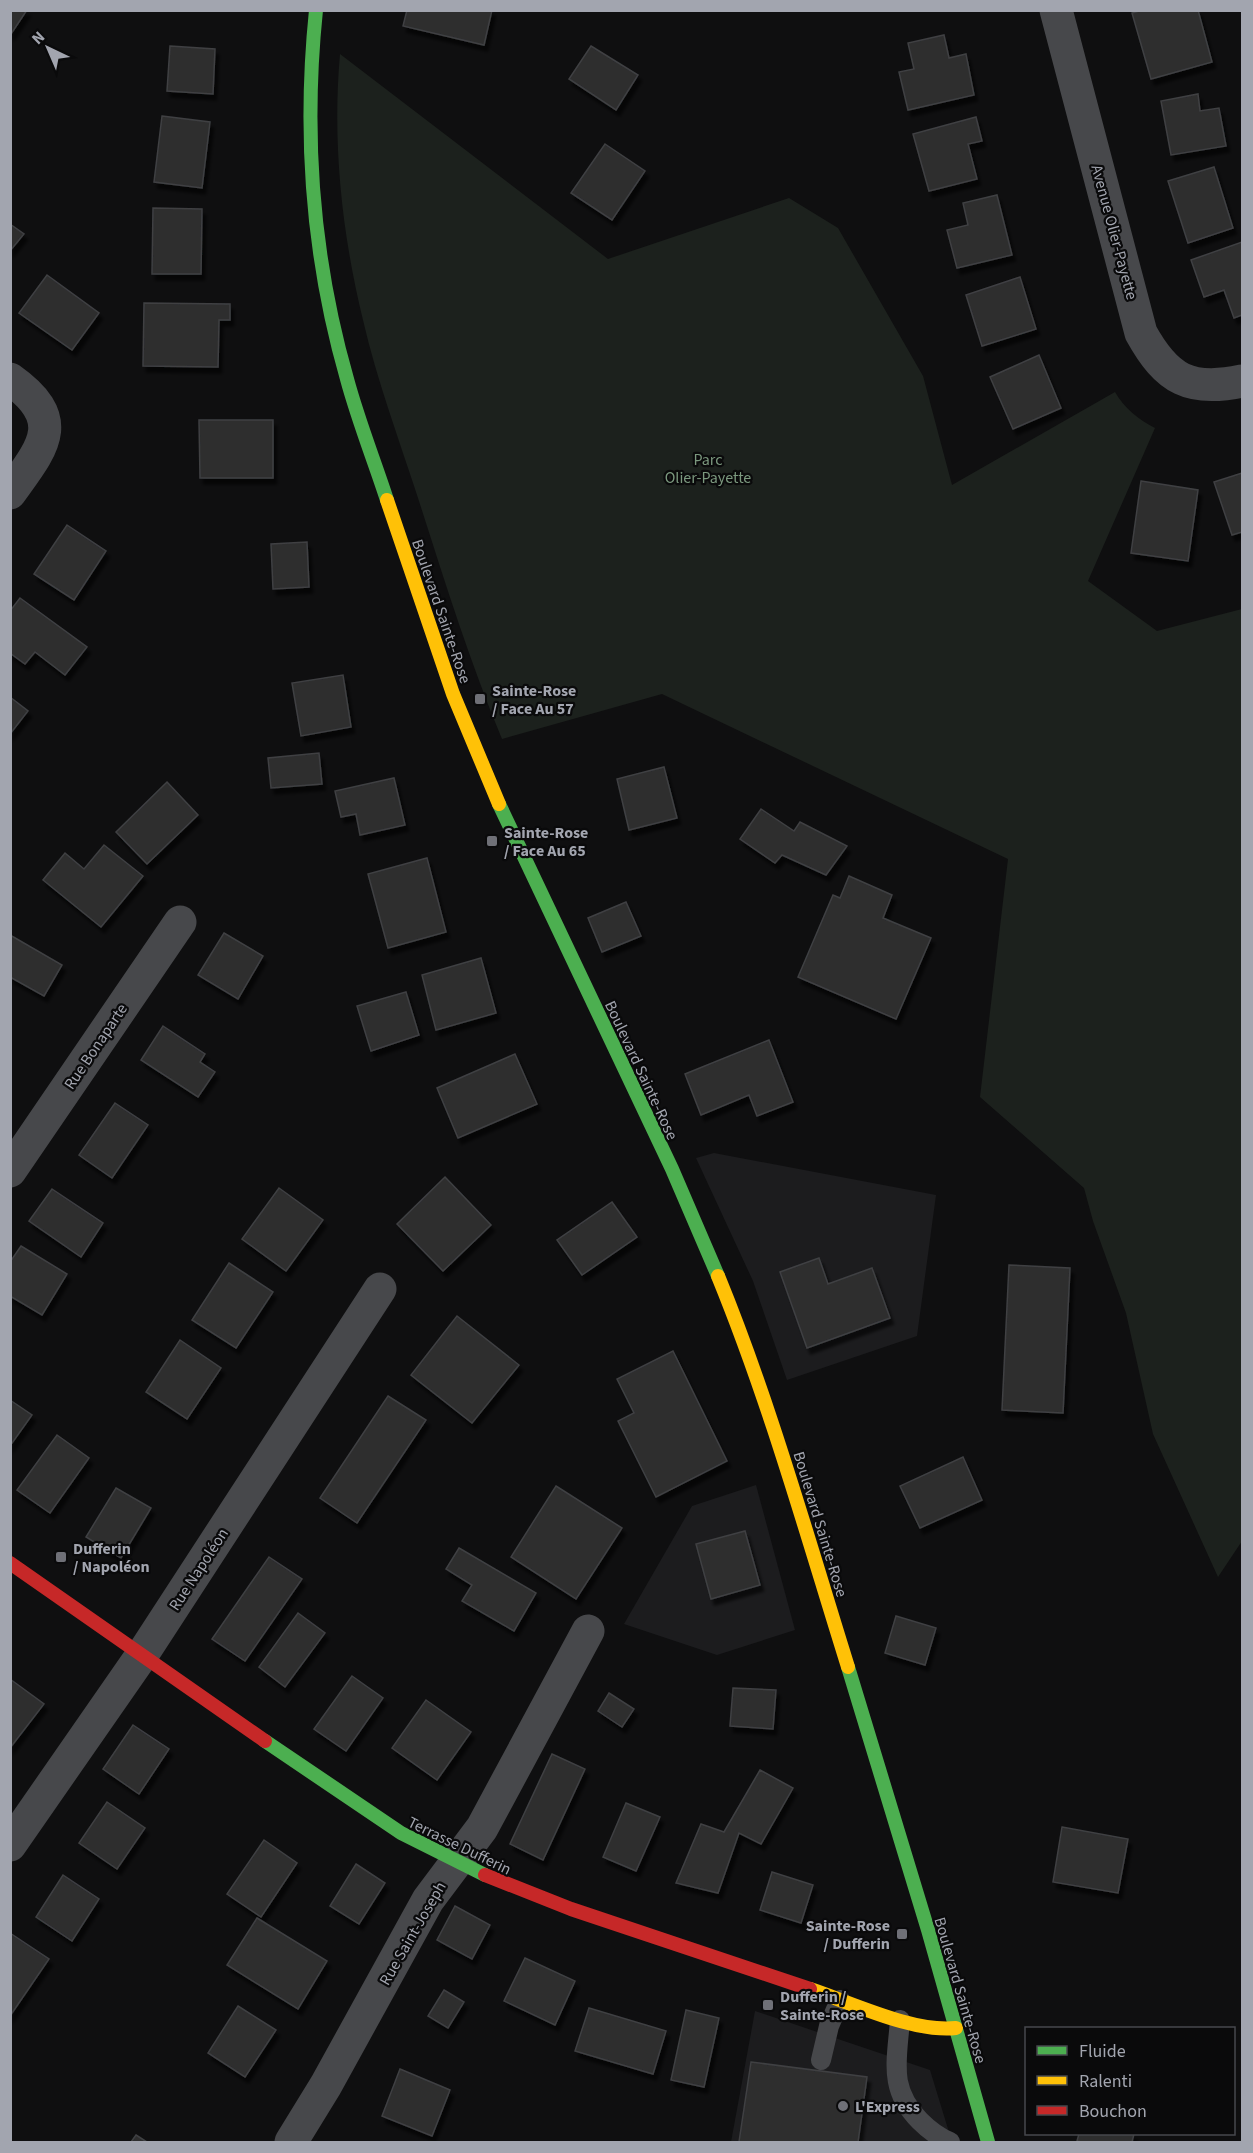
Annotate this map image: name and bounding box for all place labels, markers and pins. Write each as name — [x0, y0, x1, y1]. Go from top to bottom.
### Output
place label: Sainte-Rose / Face Au 57 — [492, 680, 576, 720]
marker: Sainte-Rose / Face Au 57 — [473, 692, 487, 706]
place label: Sainte-Rose / Face Au 65 — [504, 822, 588, 862]
marker: Sainte-Rose / Face Au 65 — [485, 834, 499, 848]
place label: Dufferin / Napoléon — [73, 1538, 150, 1578]
marker: Dufferin / Napoléon — [54, 1550, 68, 1564]
place label: Sainte-Rose / Dufferin — [806, 1915, 890, 1955]
marker: Sainte-Rose / Dufferin — [895, 1927, 909, 1941]
place label: Dufferin / Sainte-Rose — [780, 1986, 864, 2026]
marker: Dufferin / Sainte-Rose — [761, 1998, 775, 2012]
place label: L'Express — [855, 2096, 920, 2118]
marker: L'Express — [836, 2099, 850, 2113]

